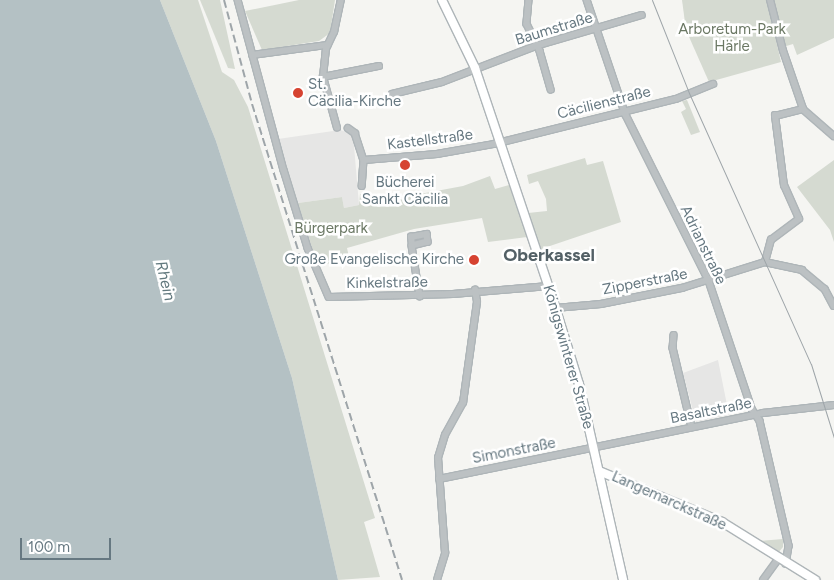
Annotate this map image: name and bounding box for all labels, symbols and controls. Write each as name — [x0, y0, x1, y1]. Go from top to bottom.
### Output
street label: Baumstraße — [513, 9, 595, 49]
park label: Arboretum-Park Härle — [678, 20, 786, 55]
place label: St. Cäcilia-Kirche — [308, 75, 401, 110]
street label: Cäcilienstraße — [556, 83, 652, 123]
marker: St. Cäcilia-Kirche — [292, 87, 304, 99]
street label: Kastellstraße — [386, 126, 474, 154]
marker: Bücherei Sankt Cäcilia — [399, 159, 411, 171]
place label: Bücherei Sankt Cäcilia — [362, 173, 448, 208]
street label: Adrianstraße — [676, 203, 730, 287]
park label: Bürgerpark — [294, 220, 368, 238]
district label: Oberkassel — [503, 244, 595, 266]
place label: Große Evangelische Kirche — [284, 251, 464, 269]
marker: Große Evangelische Kirche — [468, 254, 480, 266]
water label: Rhein — [151, 259, 179, 303]
street label: Zipperstraße — [601, 265, 689, 299]
street label: Kinkelstraße — [346, 273, 428, 293]
street label: Königswinterer Straße — [539, 283, 597, 431]
street label: Basaltstraße — [669, 394, 753, 428]
street label: Simonstraße — [471, 434, 557, 468]
street label: Langemarckstraße — [609, 468, 729, 534]
scale bar — [22, 528, 114, 560]
text: 100 m — [28, 538, 70, 556]

